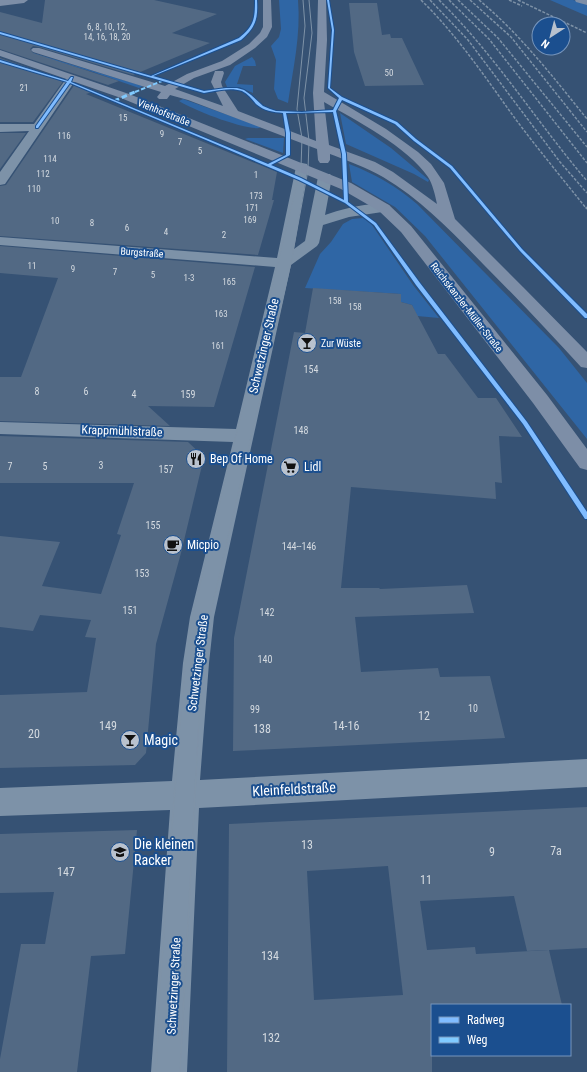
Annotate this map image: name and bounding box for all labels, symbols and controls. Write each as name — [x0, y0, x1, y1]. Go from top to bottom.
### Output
north arrow — [531, 16, 571, 56]
house number: 6, 8, 10, 12, 14, 16, 18, 20 — [83, 22, 131, 42]
text: N — [539, 36, 552, 51]
house number: 50 — [385, 68, 393, 78]
house number: 21 — [20, 83, 28, 93]
street label: Viehhofstraße — [136, 97, 192, 128]
house number: 15 — [119, 113, 128, 123]
house number: 9 — [160, 129, 164, 139]
house number: 116 — [57, 131, 71, 141]
house number: 7 — [178, 137, 183, 147]
house number: 5 — [198, 146, 203, 156]
house number: 114 — [43, 154, 57, 164]
house number: 112 — [36, 169, 50, 179]
house number: 1 — [254, 170, 258, 180]
house number: 110 — [27, 184, 41, 194]
house number: 173 — [249, 191, 263, 201]
house number: 171 — [245, 203, 259, 213]
house number: 169 — [243, 215, 257, 225]
house number: 10 — [51, 216, 59, 226]
house number: 8 — [90, 218, 94, 228]
house number: 6 — [125, 223, 129, 233]
house number: 4 — [164, 227, 169, 237]
house number: 2 — [222, 230, 227, 240]
street label: Burgstraße — [120, 246, 164, 260]
street label: Reichskanzler-Müller-Straße — [428, 260, 505, 354]
house number: 11 — [28, 261, 36, 271]
house number: 9 — [71, 264, 75, 274]
house number: 7 — [113, 267, 118, 277]
house number: 5 — [151, 270, 156, 280]
house number: 1-3 — [183, 273, 195, 283]
house number: 165 — [222, 277, 236, 287]
house number: 158 — [328, 296, 342, 306]
street label: Schwetzinger Straße — [246, 297, 282, 395]
house number: 158 — [348, 302, 362, 312]
house number: 163 — [214, 309, 228, 319]
bar icon: Zur Wüste — [296, 332, 318, 354]
place label: Zur Wüste — [321, 338, 361, 349]
house number: 161 — [211, 341, 225, 351]
house number: 154 — [304, 364, 318, 375]
house number: 8 — [35, 386, 40, 397]
house number: 6 — [84, 386, 89, 397]
house number: 4 — [132, 389, 137, 400]
house number: 159 — [181, 389, 195, 400]
street label: Krappmühlstraße — [81, 423, 163, 439]
house number: 148 — [294, 425, 308, 436]
restaurant icon: Bep Of Home — [185, 448, 207, 470]
place label: Bep Of Home — [210, 452, 273, 466]
supermarket icon: Lidl — [279, 456, 301, 478]
house number: 3 — [99, 460, 104, 471]
place label: Lidl — [304, 460, 321, 474]
house number: 7 — [8, 461, 13, 472]
house number: 5 — [43, 461, 48, 472]
house number: 157 — [159, 464, 173, 475]
house number: 155 — [146, 520, 160, 531]
cafe icon: Micpio — [162, 534, 184, 556]
place label: Micpio — [187, 538, 219, 552]
house number: 144--146 — [282, 541, 316, 552]
house number: 153 — [135, 568, 149, 579]
house number: 151 — [123, 605, 137, 616]
house number: 142 — [260, 607, 274, 618]
street label: Schwetzinger Straße — [185, 614, 211, 712]
house number: 140 — [258, 654, 272, 665]
house number: 10 — [468, 703, 478, 714]
house number: 99 — [250, 704, 260, 715]
house number: 12 — [418, 709, 430, 723]
house number: 149 — [99, 719, 117, 733]
house number: 14-16 — [333, 719, 359, 733]
house number: 138 — [253, 722, 271, 736]
house number: 20 — [28, 727, 40, 741]
bar icon: Magic — [119, 729, 141, 751]
place label: Magic — [144, 732, 178, 748]
street label: Kleinfeldstraße — [252, 779, 337, 799]
place label: Die kleinen Racker — [134, 836, 194, 868]
house number: 13 — [301, 838, 313, 852]
school or university icon: Die kleinen Racker — [109, 841, 131, 863]
house number: 7a — [550, 844, 562, 858]
house number: 9 — [489, 845, 495, 859]
house number: 147 — [57, 865, 75, 879]
house number: 11 — [420, 873, 432, 887]
street label: Schwetzinger Straße — [164, 937, 184, 1035]
house number: 134 — [261, 949, 279, 963]
legend — [431, 1004, 571, 1056]
text: Radweg — [467, 1013, 504, 1027]
house number: 132 — [262, 1031, 280, 1045]
text: Weg — [467, 1033, 488, 1047]

